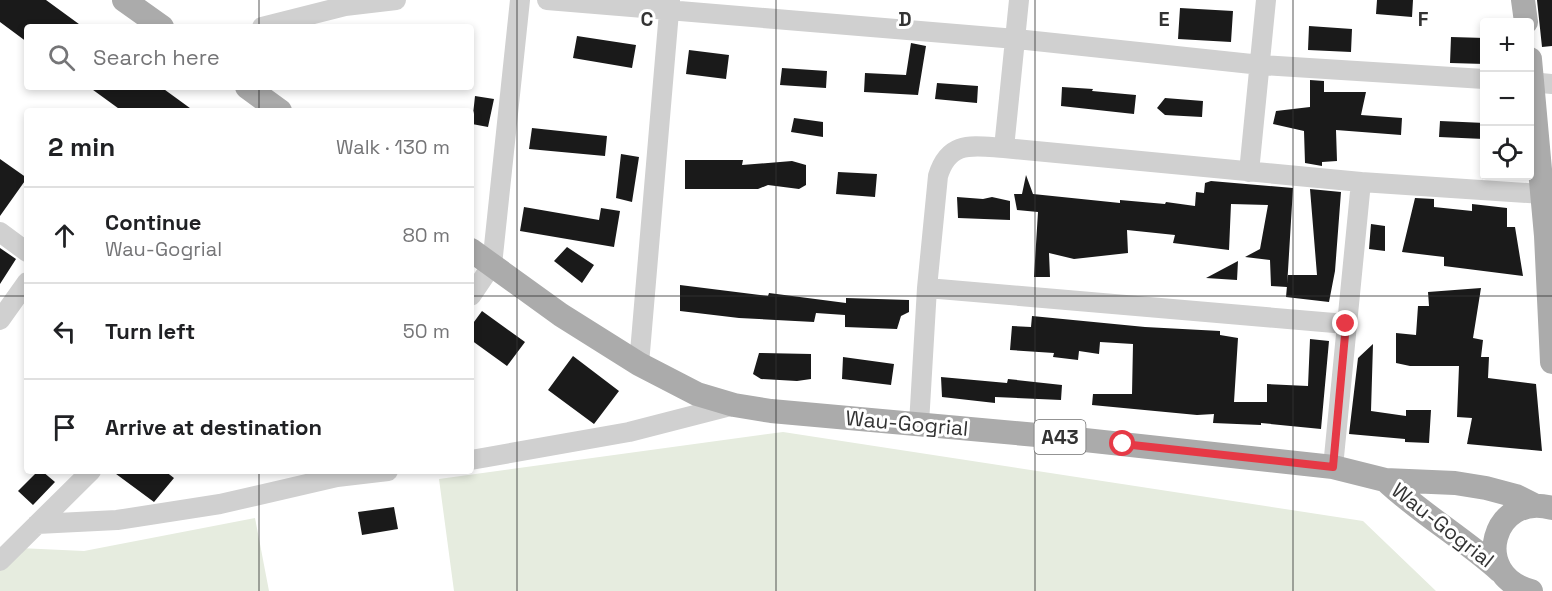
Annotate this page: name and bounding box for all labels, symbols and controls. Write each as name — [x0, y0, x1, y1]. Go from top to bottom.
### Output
text: C — [641, 6, 654, 32]
text: D — [898, 6, 912, 32]
text: E — [1158, 6, 1170, 32]
text: F — [1418, 6, 1429, 32]
map controls — [1480, 18, 1534, 180]
button: + — [1480, 18, 1534, 72]
search box — [24, 24, 474, 90]
icon: search — [45, 41, 78, 74]
text: Search here — [93, 43, 220, 71]
button: − — [1480, 72, 1534, 126]
button: locate — [1480, 126, 1534, 180]
text: 2 min — [48, 130, 115, 164]
text: Walk · 130 m — [336, 134, 450, 160]
text: Continue — [105, 208, 201, 236]
icon: ahead — [48, 219, 81, 252]
text: 80 m — [402, 222, 450, 248]
text: Wau-Gogrial — [105, 236, 222, 262]
route end — [1332, 310, 1358, 336]
icon: left — [48, 315, 81, 348]
text: Turn left — [105, 317, 195, 345]
text: 50 m — [403, 318, 450, 344]
street label: Wau-Gogrial — [845, 404, 969, 442]
icon: arrive — [48, 411, 81, 444]
text: Arrive at destination — [105, 413, 322, 441]
road number: A43 — [1034, 420, 1086, 454]
route start — [1109, 430, 1135, 456]
street label: Wau-Gogrial — [1386, 477, 1500, 573]

